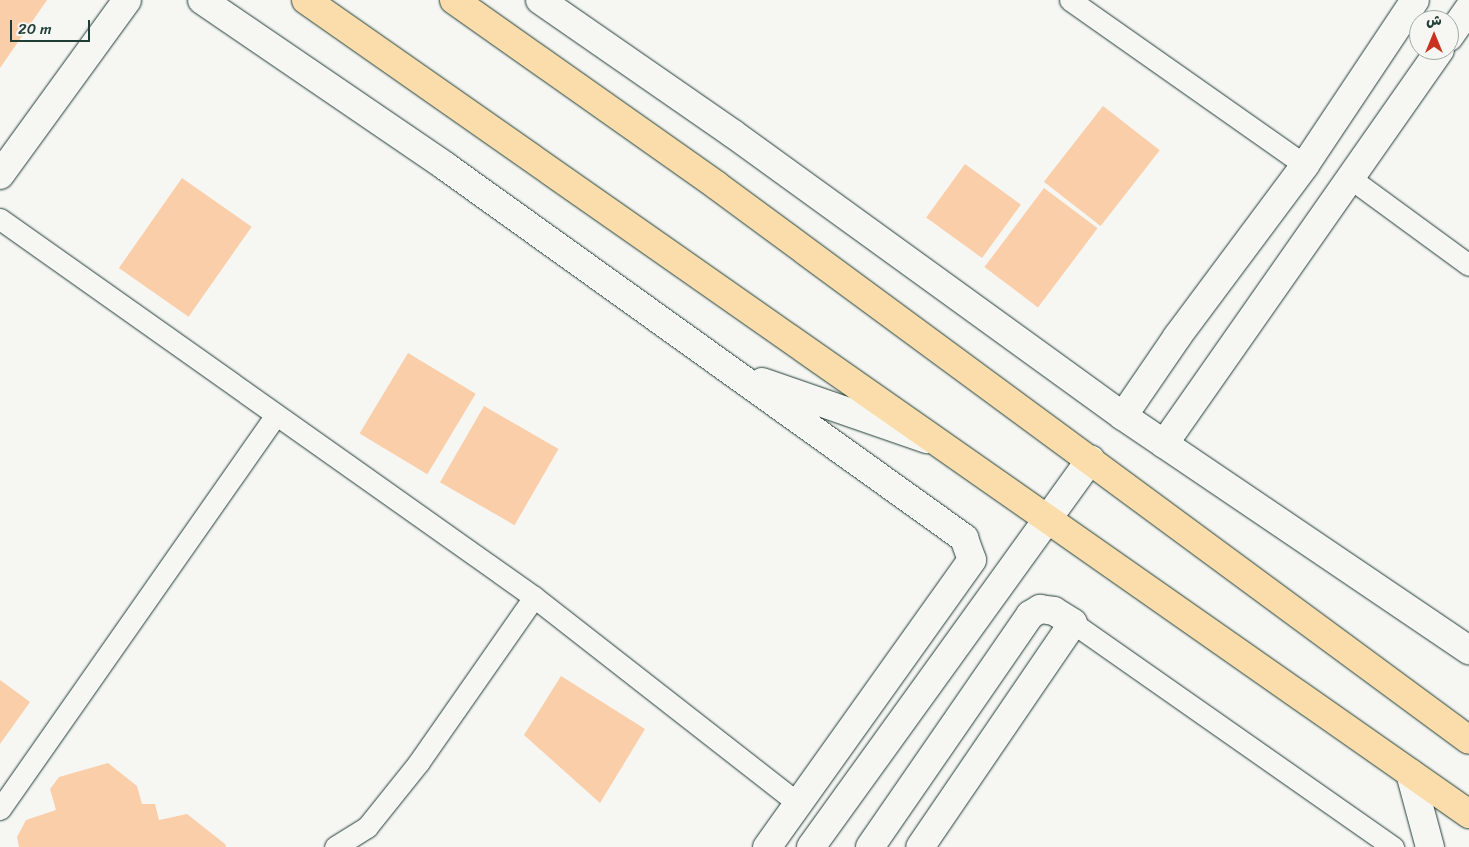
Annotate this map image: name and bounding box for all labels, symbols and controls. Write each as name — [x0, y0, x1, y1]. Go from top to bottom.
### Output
text: ش — [1426, 8, 1442, 33]
scale bar — [12, 10, 92, 42]
north arrow — [1409, 10, 1459, 60]
text: 20 m — [18, 16, 52, 42]

